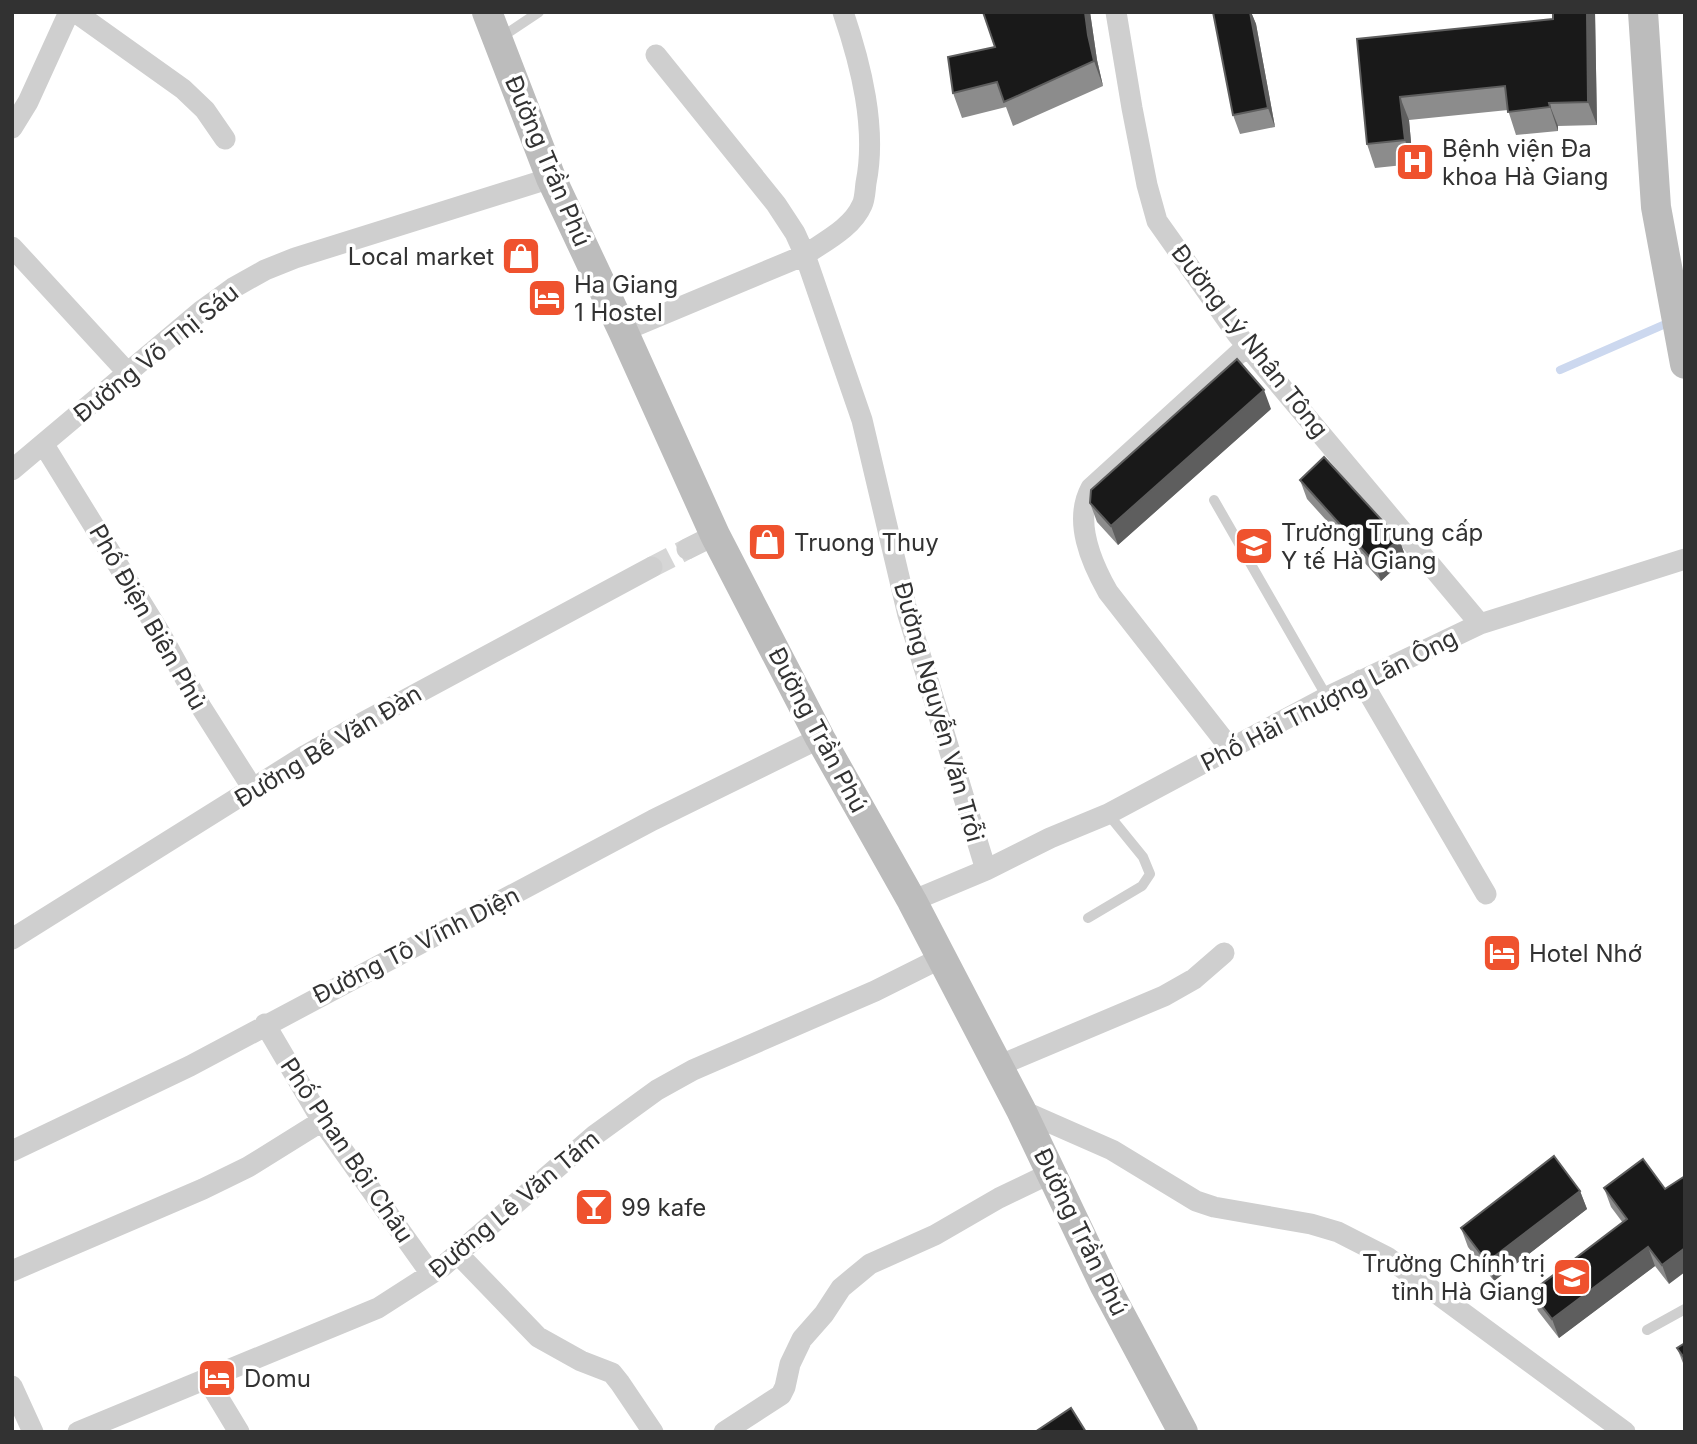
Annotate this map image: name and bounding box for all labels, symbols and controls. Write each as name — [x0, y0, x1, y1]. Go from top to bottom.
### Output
street label: Đường Trần Phú — [499, 71, 597, 251]
place label: Bệnh viện Đa khoa Hà Giang — [1442, 134, 1608, 191]
hospital icon: Bệnh viện Đa khoa Hà Giang — [1394, 141, 1436, 183]
shop icon: Local market — [500, 235, 542, 277]
street label: Đường Lý Nhân Tông — [1166, 239, 1334, 443]
place label: Local market — [348, 242, 494, 271]
place label: Ha Giang 1 Hostel — [574, 270, 678, 327]
hotel icon: Ha Giang 1 Hostel — [526, 277, 568, 319]
street label: Đường Võ Thị Sáu — [68, 278, 244, 428]
place label: Trường Trung cấp Y tế Hà Giang — [1281, 518, 1483, 575]
street label: Phố Điện Biên Phủ — [83, 519, 213, 715]
shop icon: Truong Thuy — [746, 521, 788, 563]
school or university icon: Trường Trung cấp Y tế Hà Giang — [1233, 525, 1275, 567]
place label: Truong Thuy — [794, 528, 939, 557]
street label: Đường Nguyễn Văn Trỗi — [888, 579, 990, 845]
street label: Phố Hải Thượng Lãn Ông — [1196, 623, 1462, 777]
street label: Đường Trần Phú — [762, 643, 874, 817]
street label: Đường Bế Văn Đàn — [229, 679, 427, 813]
street label: Đường Tô Vĩnh Diện — [308, 880, 524, 1010]
hotel icon: Hotel Nhớ — [1481, 932, 1523, 974]
place label: Hotel Nhớ — [1529, 939, 1642, 968]
street label: Phố Phan Bội Châu — [274, 1052, 420, 1248]
street label: Đường Lê Văn Tám — [423, 1124, 605, 1284]
street label: Đường Trần Phú — [1028, 1144, 1134, 1320]
bar icon: 99 kafe — [573, 1186, 615, 1228]
place label: 99 kafe — [621, 1193, 706, 1222]
place label: Trường Chính trị tỉnh Hà Giang — [1362, 1249, 1545, 1306]
school or university icon: Trường Chính trị tỉnh Hà Giang — [1551, 1256, 1593, 1298]
hotel icon: Domu — [196, 1357, 238, 1399]
place label: Domu — [244, 1364, 311, 1393]

